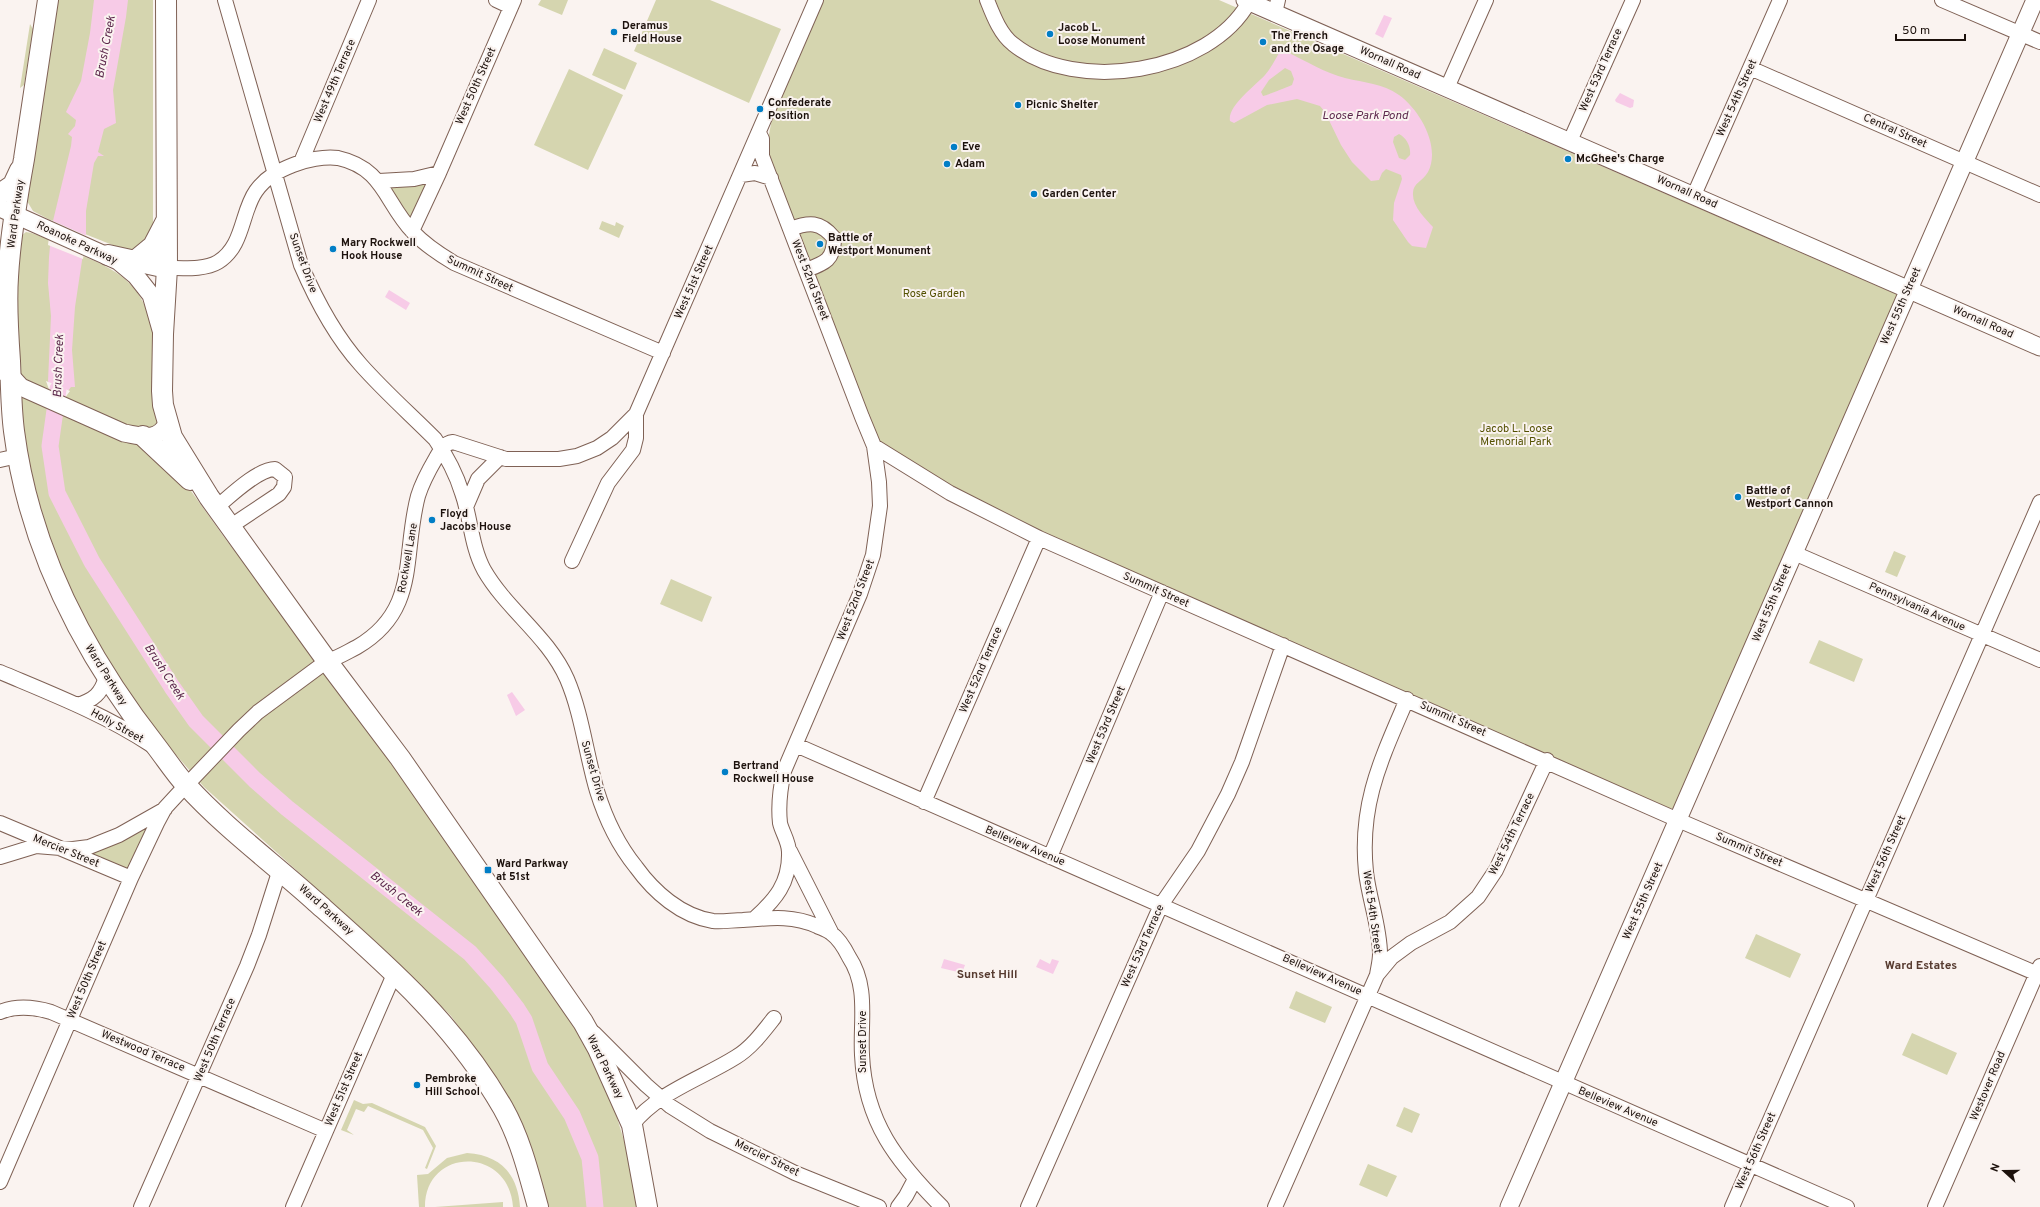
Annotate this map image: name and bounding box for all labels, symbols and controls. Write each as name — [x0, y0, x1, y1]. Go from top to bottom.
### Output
water label: Brush Creek — [92, 13, 120, 80]
scale bar — [1896, 16, 1965, 42]
place label: Deramus Field House — [622, 19, 682, 46]
place label: Jacob L. Loose Monument — [1058, 21, 1145, 48]
text: 50 m — [1902, 23, 1930, 39]
street label: West 53rd Terrace — [1576, 26, 1626, 114]
marker: Deramus Field House — [609, 27, 619, 37]
marker: Jacob L. Loose Monument — [1045, 29, 1055, 39]
place label: The French and the Osage — [1271, 29, 1344, 56]
street label: West 49th Terrace — [311, 37, 359, 125]
marker: The French and the Osage — [1258, 37, 1268, 47]
street label: Wornall Road — [1357, 43, 1423, 83]
street label: West 50th Street — [453, 45, 499, 127]
street label: West 54th Street — [1714, 57, 1760, 139]
place label: Confederate Position — [768, 96, 831, 123]
place label: Picnic Shelter — [1026, 98, 1098, 112]
marker: Picnic Shelter — [1013, 100, 1023, 110]
marker: Confederate Position — [755, 104, 765, 114]
water label: Loose Park Pond — [1322, 108, 1409, 124]
street label: Central Street — [1861, 111, 1929, 151]
place label: Eve — [962, 140, 980, 154]
marker: Eve — [949, 142, 959, 152]
place label: McGhee's Charge — [1576, 152, 1664, 166]
marker: McGhee's Charge — [1563, 154, 1573, 164]
place label: Adam — [955, 157, 985, 171]
marker: Adam — [942, 159, 952, 169]
street label: Wornall Road — [1654, 172, 1720, 212]
street label: Ward Parkway — [4, 178, 28, 249]
place label: Garden Center — [1042, 187, 1117, 201]
marker: Garden Center — [1029, 189, 1039, 199]
street label: Roanoke Parkway — [34, 218, 120, 268]
street label: Sunset Drive — [286, 231, 320, 295]
place label: Battle of Westport Monument — [828, 231, 931, 258]
place label: Mary Rockwell Hook House — [341, 236, 416, 263]
street label: West 52nd Street — [788, 238, 832, 322]
marker: Battle of Westport Monument — [815, 239, 825, 249]
street label: West 51st Street — [671, 243, 717, 321]
marker: Mary Rockwell Hook House — [328, 244, 338, 254]
street label: Summit Street — [445, 253, 515, 295]
street label: West 55th Street — [1878, 265, 1924, 347]
park label: Rose Garden — [903, 287, 965, 301]
street label: Wornall Road — [1950, 302, 2016, 342]
water label: Brush Creek — [50, 333, 68, 398]
park label: Jacob L. Loose Memorial Park — [1479, 422, 1553, 449]
place label: Battle of Westport Cannon — [1746, 484, 1833, 511]
marker: Battle of Westport Cannon — [1733, 492, 1743, 502]
place label: Floyd Jacobs House — [440, 507, 511, 534]
marker: Floyd Jacobs House — [427, 515, 437, 525]
street label: Rockwell Lane — [395, 522, 421, 594]
street label: West 52nd Street — [834, 558, 878, 642]
street label: West 55th Street — [1749, 562, 1795, 644]
street label: Summit Street — [1121, 569, 1191, 611]
street label: Pennsylvania Avenue — [1867, 579, 1968, 635]
street label: West 52nd Terrace — [957, 625, 1005, 715]
water label: Brush Creek — [140, 641, 188, 704]
street label: Ward Parkway — [82, 642, 130, 708]
street label: West 53rd Street — [1083, 684, 1129, 766]
street label: Summit Street — [1418, 698, 1488, 740]
street label: Holly Street — [88, 706, 146, 746]
street label: Sunset Drive — [578, 739, 608, 803]
place label: Bertrand Rockwell House — [733, 759, 814, 786]
marker: Bertrand Rockwell House — [720, 767, 730, 777]
street label: West 54th Terrace — [1486, 790, 1538, 878]
street label: West 56th Street — [1863, 813, 1909, 895]
street label: Belleview Avenue — [983, 823, 1067, 869]
street label: Summit Street — [1713, 830, 1785, 870]
street label: Mercier Street — [31, 831, 101, 871]
place label: Ward Parkway at 51st — [496, 857, 568, 884]
street label: West 55th Street — [1620, 860, 1666, 942]
marker: Ward Parkway at 51st — [483, 865, 493, 875]
water label: Brush Creek — [366, 868, 426, 921]
street label: West 54th Street — [1359, 870, 1385, 954]
street label: Ward Parkway — [295, 882, 357, 939]
street label: West 53rd Terrace — [1118, 902, 1168, 990]
street label: West 50th Street — [64, 939, 110, 1021]
street label: Belleview Avenue — [1280, 951, 1364, 999]
district label: Ward Estates — [1885, 958, 1957, 974]
district label: Sunset Hill — [957, 967, 1017, 983]
street label: West 50th Terrace — [191, 996, 239, 1084]
street label: Sunset Drive — [856, 1011, 870, 1073]
street label: Westwood Terrace — [99, 1027, 187, 1075]
street label: Ward Parkway — [583, 1033, 627, 1101]
street label: Westover Road — [1967, 1049, 2009, 1123]
street label: West 51st Street — [322, 1050, 366, 1128]
place label: Pembroke Hill School — [425, 1072, 480, 1099]
marker: Pembroke Hill School — [412, 1080, 422, 1090]
street label: Belleview Avenue — [1576, 1084, 1660, 1130]
street label: West 56th Street — [1733, 1110, 1779, 1192]
street label: Mercier Street — [732, 1136, 802, 1180]
north arrow — [1984, 1151, 2024, 1191]
text: N — [1988, 1162, 2004, 1174]

